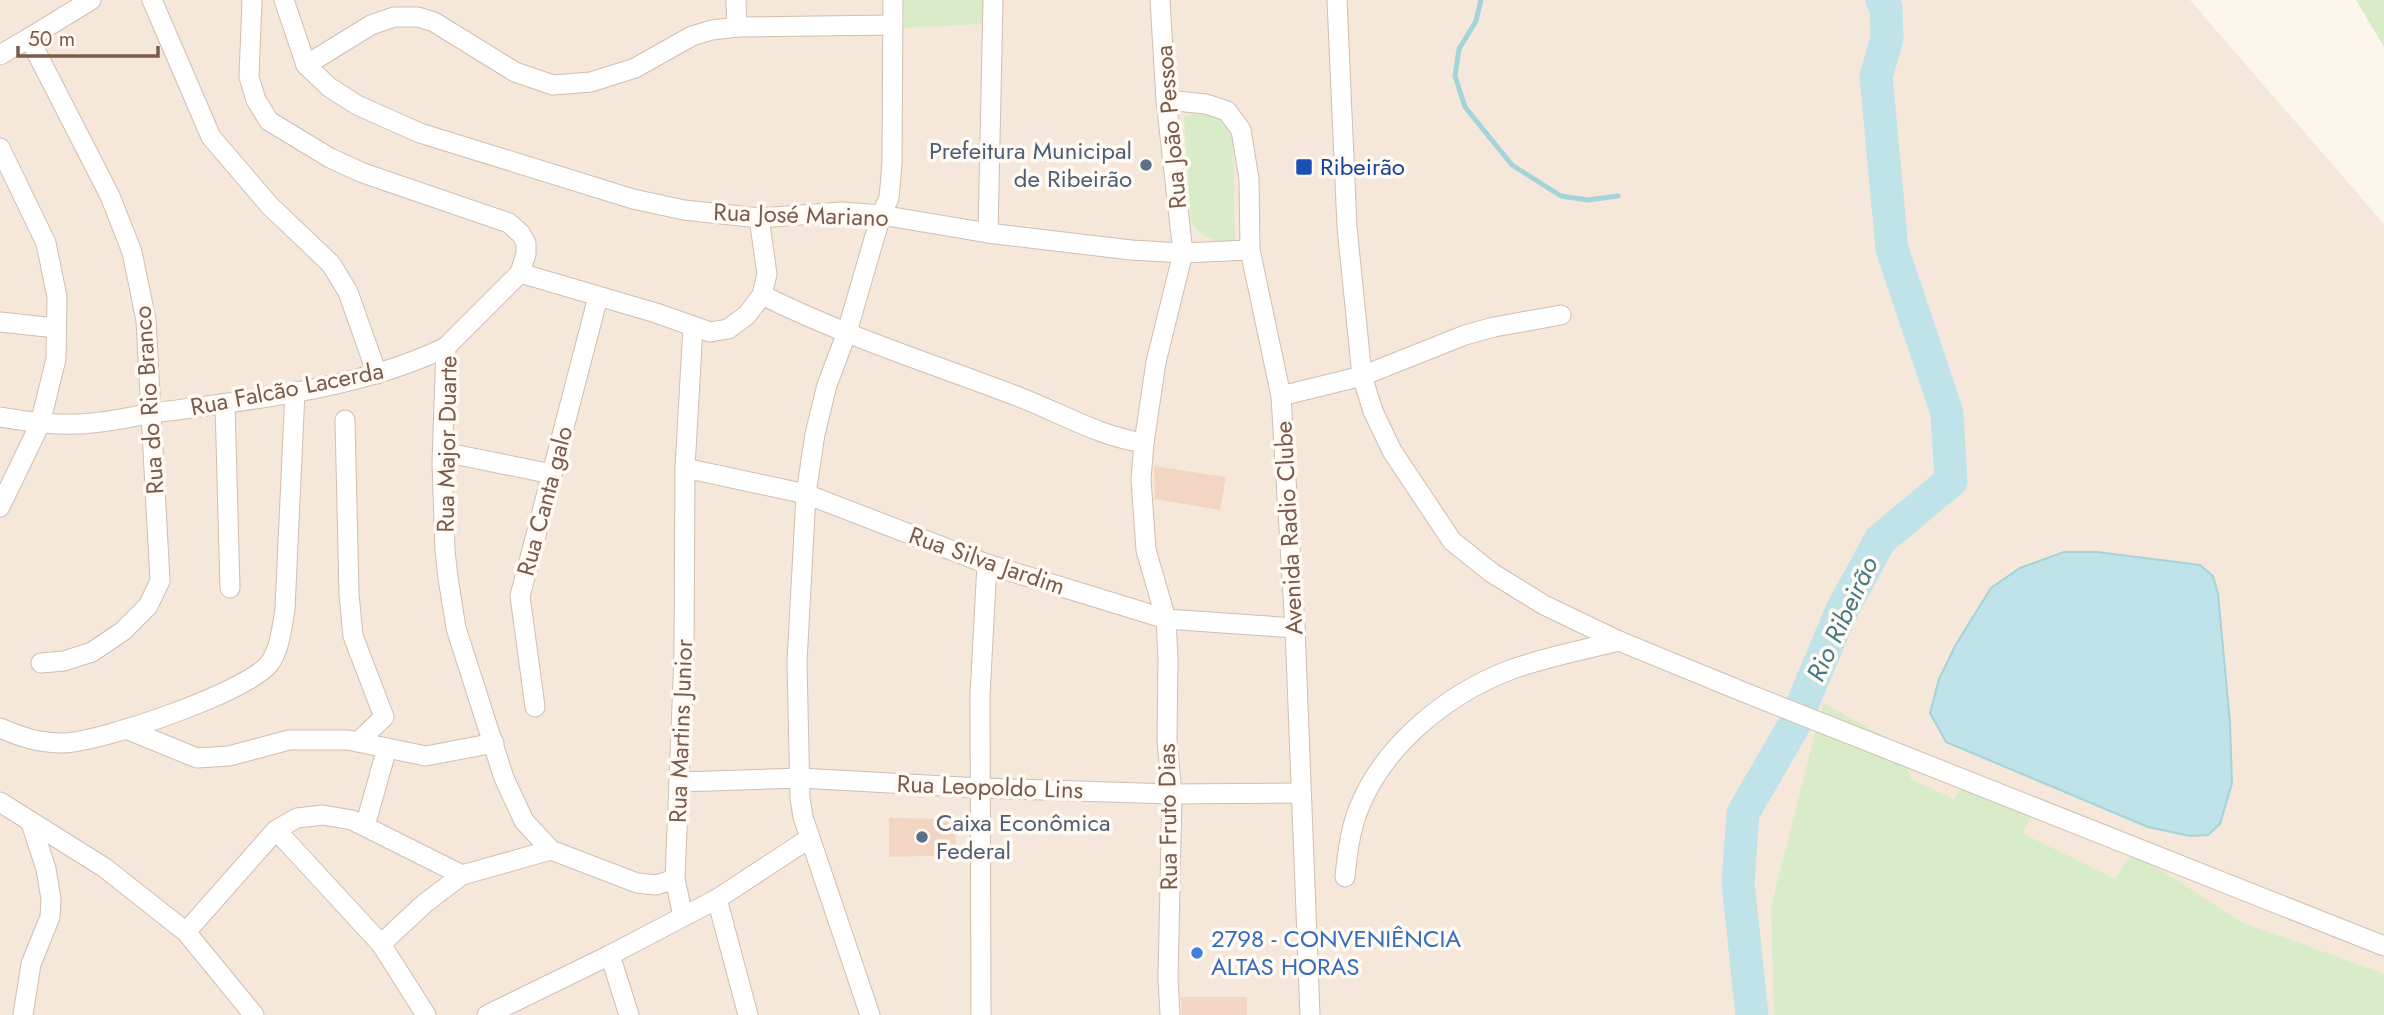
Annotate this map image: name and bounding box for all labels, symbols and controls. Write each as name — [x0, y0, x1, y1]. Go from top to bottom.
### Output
scale bar — [18, 14, 158, 58]
text: 50 m — [28, 24, 75, 54]
street label: Rua João Pessoa — [1146, 44, 1195, 210]
place label: Prefeitura Municipal de Ribeirão — [929, 133, 1132, 196]
place label: Ribeirão — [1320, 149, 1405, 184]
marker: Prefeitura Municipal de Ribeirão — [1138, 157, 1154, 173]
marker: Ribeirão — [1294, 157, 1314, 177]
street label: Rua José Mariano — [713, 194, 889, 235]
street label: Rua do Rio Branco — [124, 304, 173, 496]
street label: Rua Falcão Lacerda — [187, 353, 387, 424]
street label: Rua Major Duarte — [427, 355, 466, 533]
street label: Avenida Radio Clube — [1265, 420, 1312, 636]
street label: Rua Canta galo — [508, 422, 581, 580]
street label: Rua Silva Jardim — [904, 517, 1070, 604]
water label: Rio Ribeirão — [1797, 550, 1888, 688]
street label: Rua Martins Junior — [660, 638, 701, 824]
street label: Rua Fruto Dias — [1149, 743, 1186, 891]
street label: Rua Leopoldo Lins — [896, 766, 1084, 807]
place label: Caixa Econômica Federal — [936, 805, 1111, 868]
marker: Caixa Econômica Federal — [914, 829, 930, 845]
place label: 2798 - CONVENIÊNCIA ALTAS HORAS — [1211, 921, 1461, 984]
marker: 2798 - CONVENIÊNCIA ALTAS HORAS — [1189, 945, 1205, 961]

